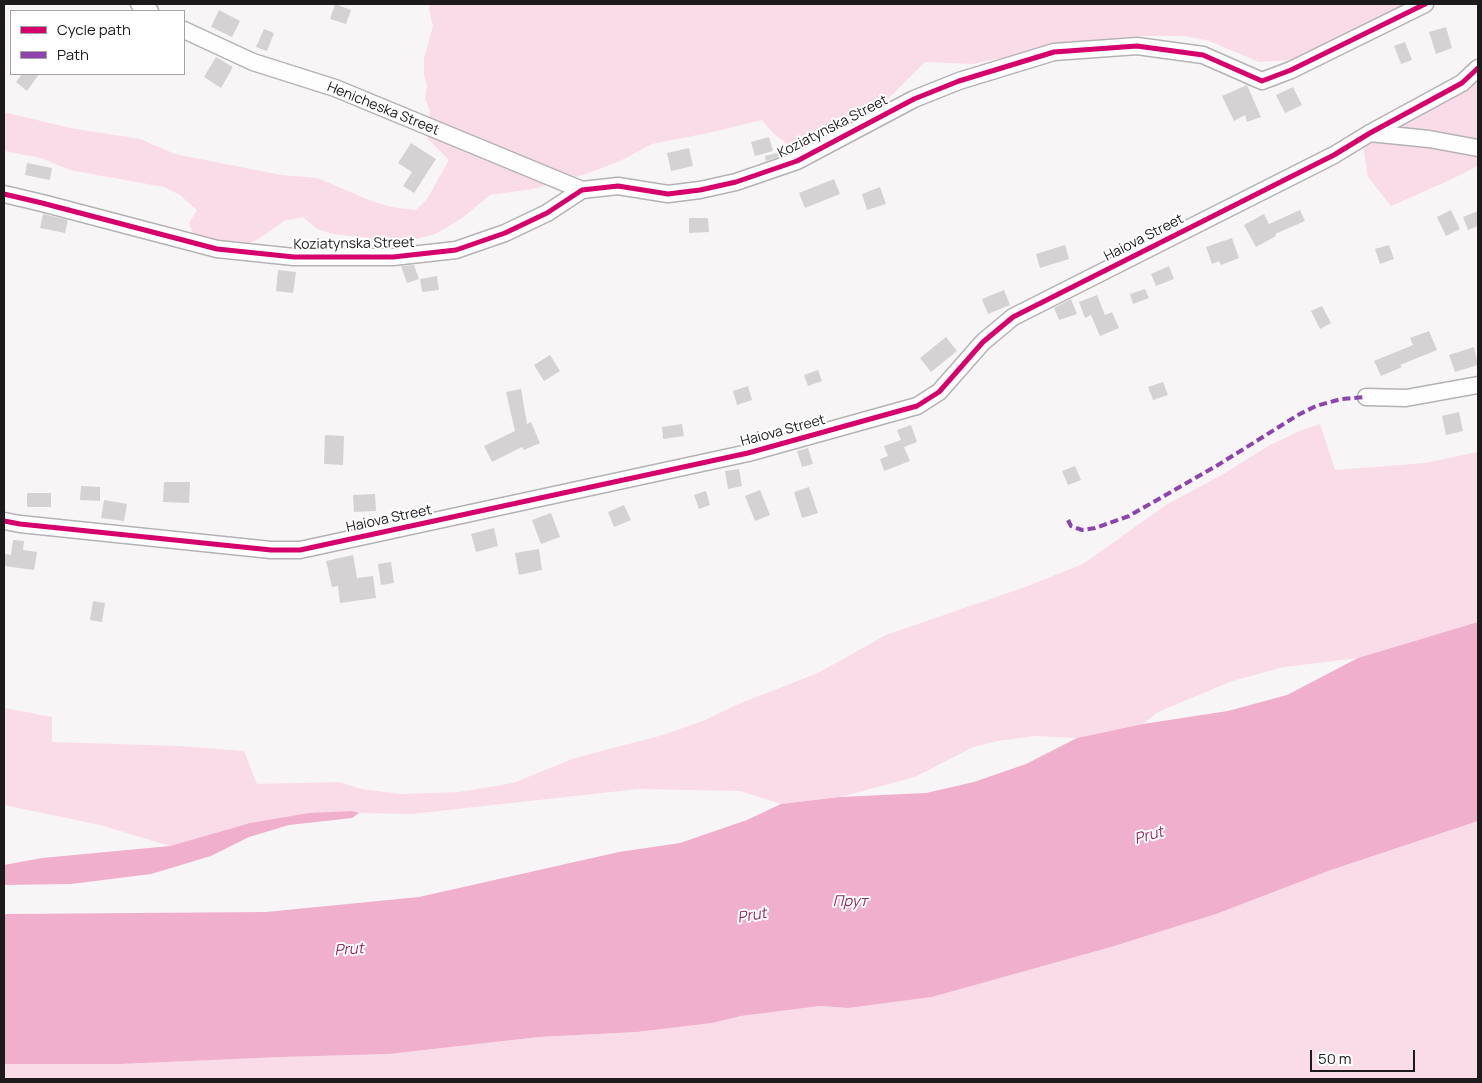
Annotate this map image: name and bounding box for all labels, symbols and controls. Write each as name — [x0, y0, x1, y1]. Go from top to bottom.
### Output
legend — [10, 10, 185, 75]
text: Cycle path — [57, 19, 131, 40]
text: Path — [57, 44, 89, 65]
street label: Henicheska Street — [325, 79, 441, 139]
street label: Koziatynska Street — [775, 92, 891, 162]
street label: Haiova Street — [1101, 211, 1187, 265]
street label: Koziatynska Street — [293, 235, 415, 253]
street label: Haiova Street — [739, 412, 827, 450]
street label: Haiova Street — [345, 502, 433, 536]
water label: Prut — [1132, 823, 1166, 849]
water label: Прут — [833, 893, 867, 911]
water label: Prut — [736, 905, 768, 927]
water label: Prut — [334, 940, 364, 960]
scale bar — [1312, 1040, 1417, 1072]
text: 50 m — [1318, 1048, 1352, 1069]

